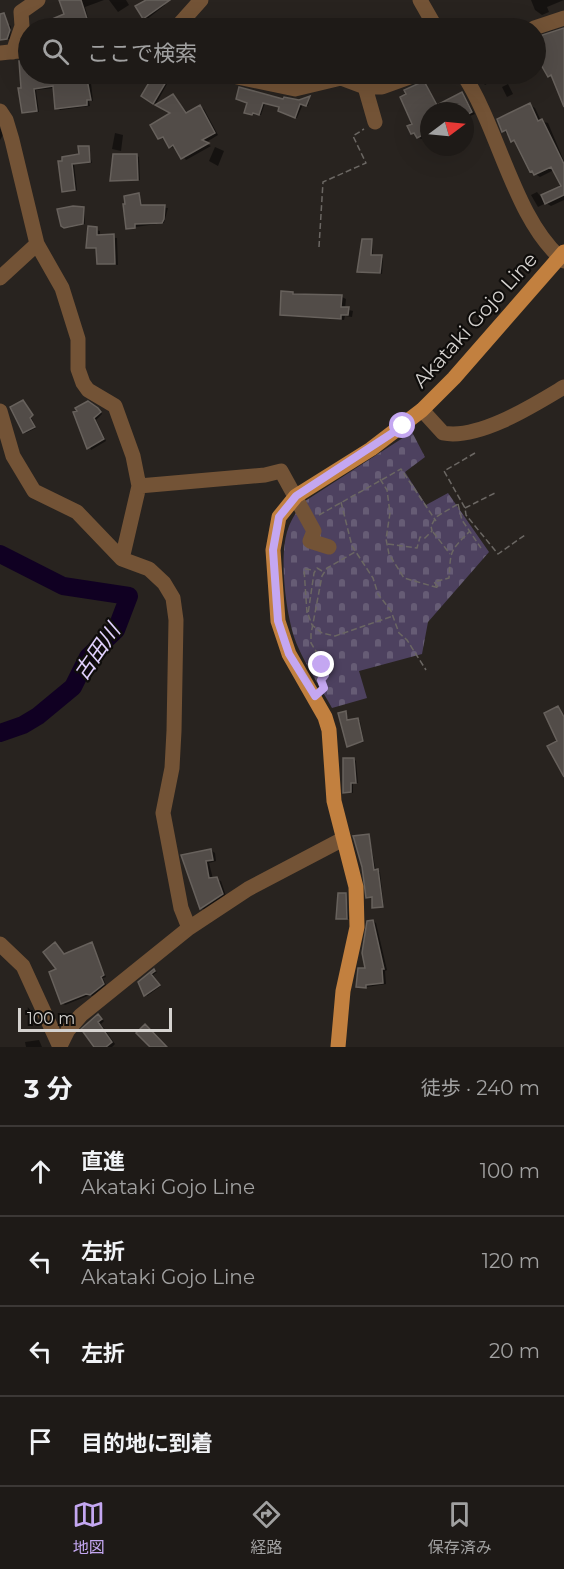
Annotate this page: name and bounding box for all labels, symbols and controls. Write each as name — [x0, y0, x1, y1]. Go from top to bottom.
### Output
search box — [18, 18, 546, 84]
icon: search — [39, 35, 72, 68]
text: ここで検索 — [87, 40, 197, 67]
north arrow — [420, 102, 474, 156]
street label: Akataki Gojo Line — [408, 247, 542, 393]
route start — [389, 412, 415, 438]
water label: 古田川 — [68, 617, 126, 685]
route end — [308, 651, 334, 677]
scale bar — [18, 1005, 172, 1032]
text: 100 m — [27, 1009, 75, 1028]
text: 3 分 — [24, 1073, 73, 1105]
text: 徒歩 · 240 m — [421, 1076, 540, 1100]
text: 直進 — [81, 1148, 125, 1175]
icon: ahead — [24, 1155, 57, 1188]
text: 100 m — [480, 1159, 540, 1183]
text: Akataki Gojo Line — [81, 1175, 255, 1199]
text: 左折 — [81, 1238, 125, 1265]
icon: left — [24, 1245, 57, 1278]
text: 120 m — [482, 1249, 540, 1273]
text: Akataki Gojo Line — [81, 1265, 255, 1289]
icon: left — [24, 1335, 57, 1368]
text: 20 m — [489, 1339, 540, 1363]
text: 左折 — [81, 1340, 125, 1367]
icon: arrive — [24, 1425, 57, 1458]
text: 目的地に到着 — [81, 1430, 213, 1457]
tab: 地図 — [72, 1498, 105, 1558]
tab: 経路 — [250, 1498, 283, 1558]
tab: 保存済み — [428, 1498, 492, 1558]

